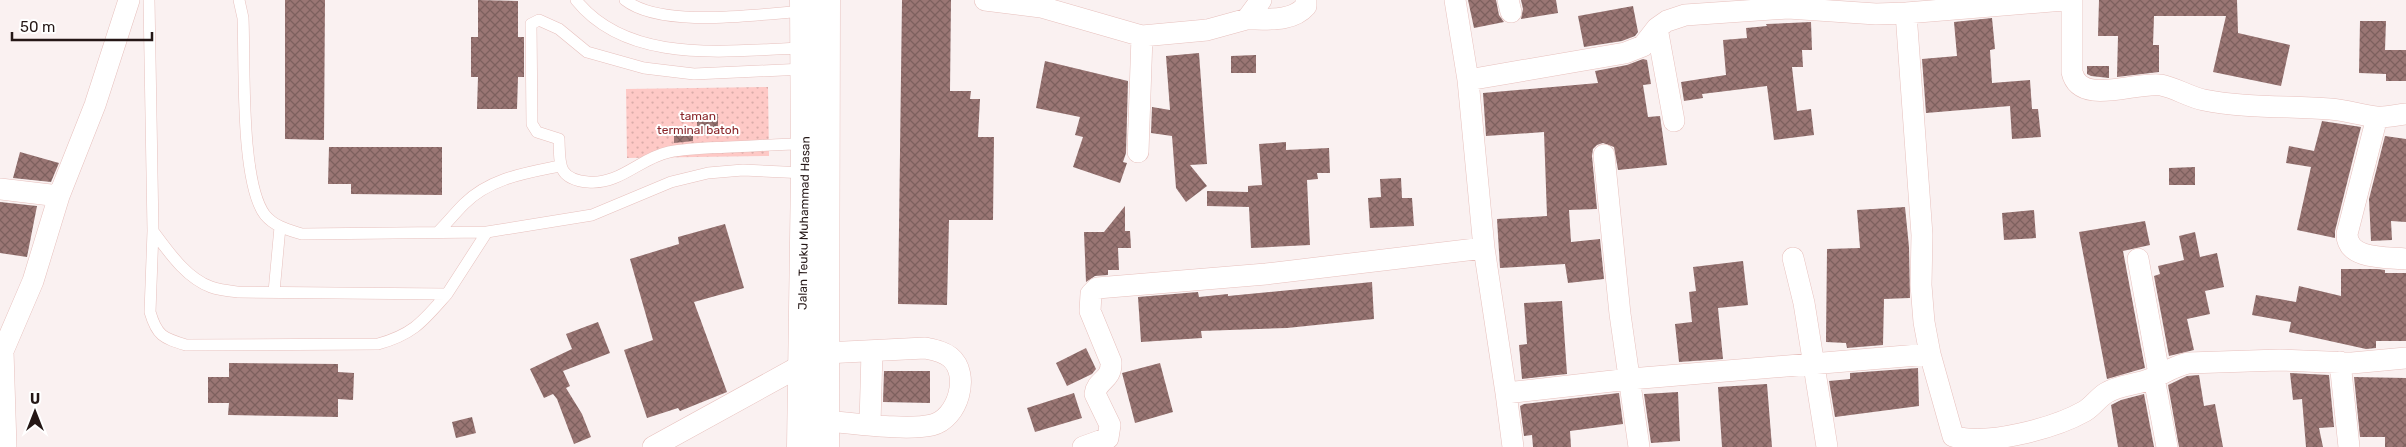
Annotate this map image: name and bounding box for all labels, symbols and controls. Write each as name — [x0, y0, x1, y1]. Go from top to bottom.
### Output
scale bar — [12, 10, 152, 42]
text: 50 m — [20, 18, 55, 36]
park label: taman terminal batoh — [657, 109, 739, 137]
street label: Jalan Teuku Muhammad Hasan — [795, 136, 813, 310]
north arrow — [10, 387, 60, 437]
text: U — [30, 391, 40, 408]

